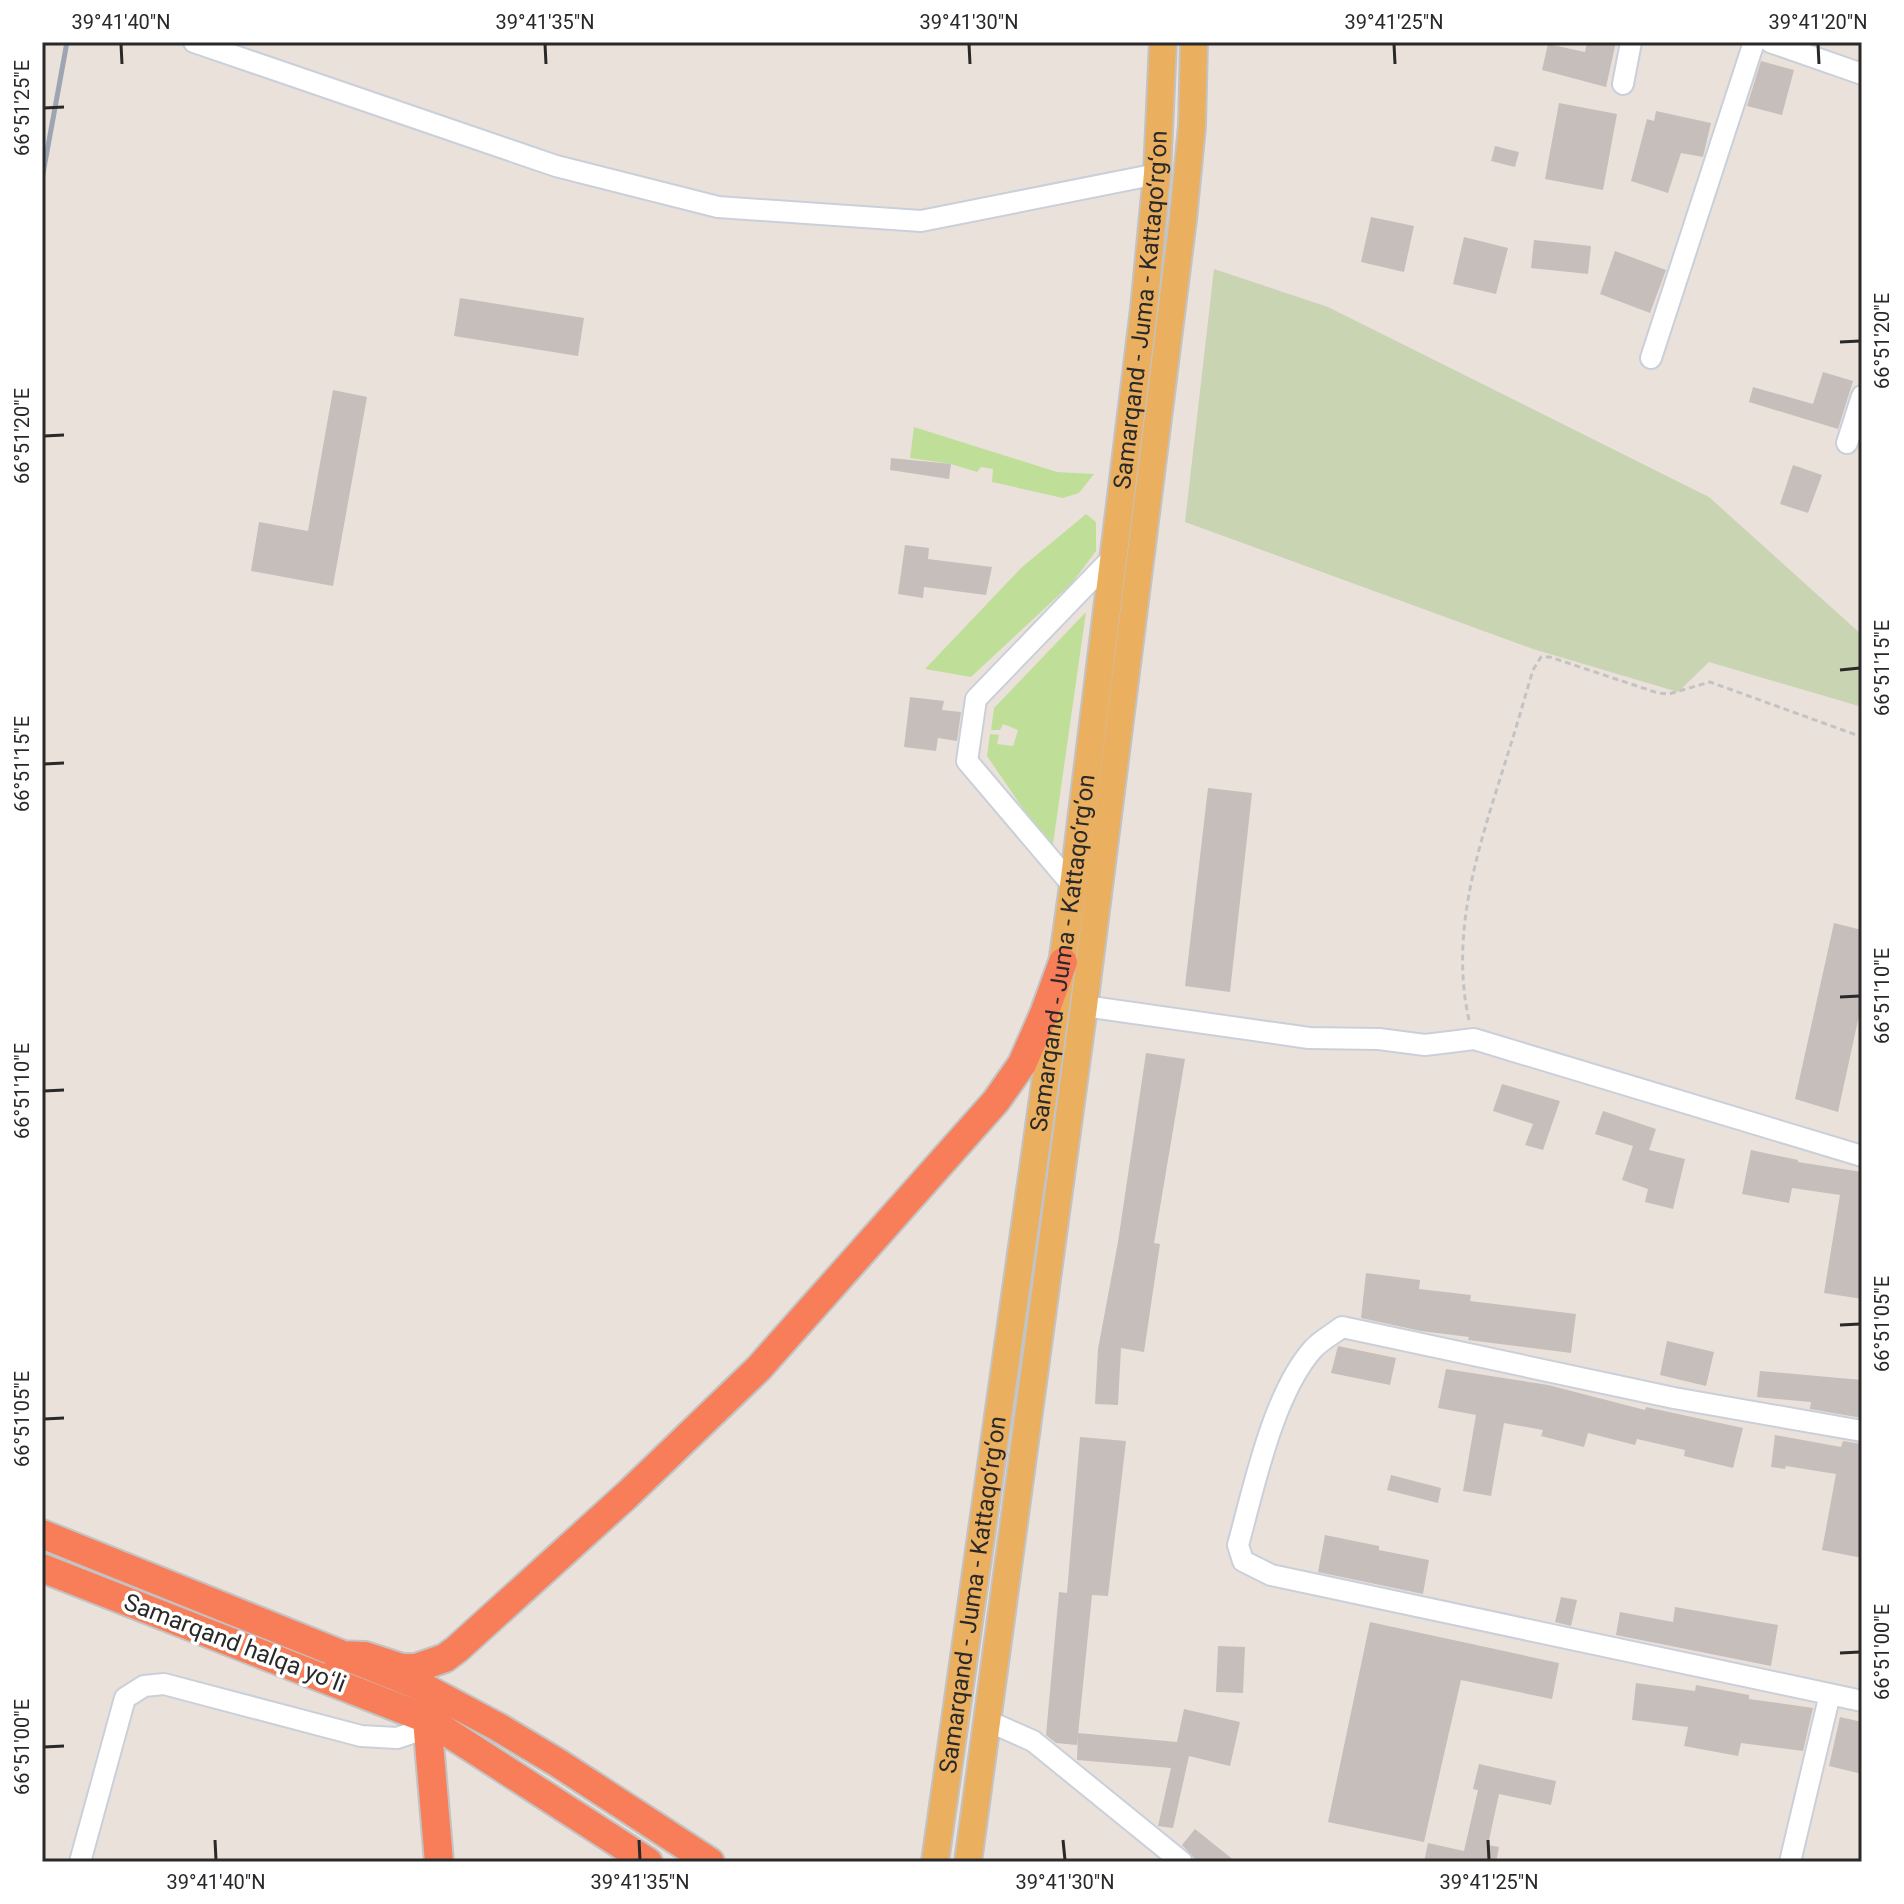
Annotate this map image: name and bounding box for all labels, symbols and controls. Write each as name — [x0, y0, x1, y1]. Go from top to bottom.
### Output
text: 39°41'40"N — [71, 10, 171, 34]
text: 39°41'35"N — [495, 10, 595, 34]
text: 39°41'30"N — [919, 10, 1019, 34]
text: 39°41'25"N — [1344, 10, 1444, 34]
text: 39°41'20"N — [1768, 10, 1868, 34]
text: 66°51'25"E — [10, 60, 34, 156]
street label: Samarqand - Juma - Kattaqo‘rg‘on — [1108, 130, 1173, 491]
text: 66°51'20"E — [1870, 293, 1894, 389]
text: 66°51'20"E — [10, 388, 34, 484]
text: 66°51'15"E — [1870, 620, 1894, 716]
text: 66°51'15"E — [10, 716, 34, 812]
street label: Samarqand - Juma - Kattaqo‘rg‘on — [1024, 773, 1101, 1133]
text: 66°51'10"E — [1870, 948, 1894, 1044]
text: 66°51'10"E — [10, 1043, 34, 1139]
text: 66°51'05"E — [1870, 1276, 1894, 1372]
text: 66°51'05"E — [10, 1371, 34, 1467]
street label: Samarqand - Juma - Kattaqo‘rg‘on — [934, 1414, 1012, 1775]
street label: Samarqand halqa yoʻli — [120, 1588, 350, 1698]
text: 66°51'00"E — [1870, 1604, 1894, 1700]
text: 66°51'00"E — [10, 1699, 34, 1795]
text: 39°41'40"N — [166, 1870, 266, 1894]
text: 39°41'35"N — [590, 1870, 690, 1894]
text: 39°41'30"N — [1015, 1870, 1115, 1894]
text: 39°41'25"N — [1439, 1870, 1539, 1894]

